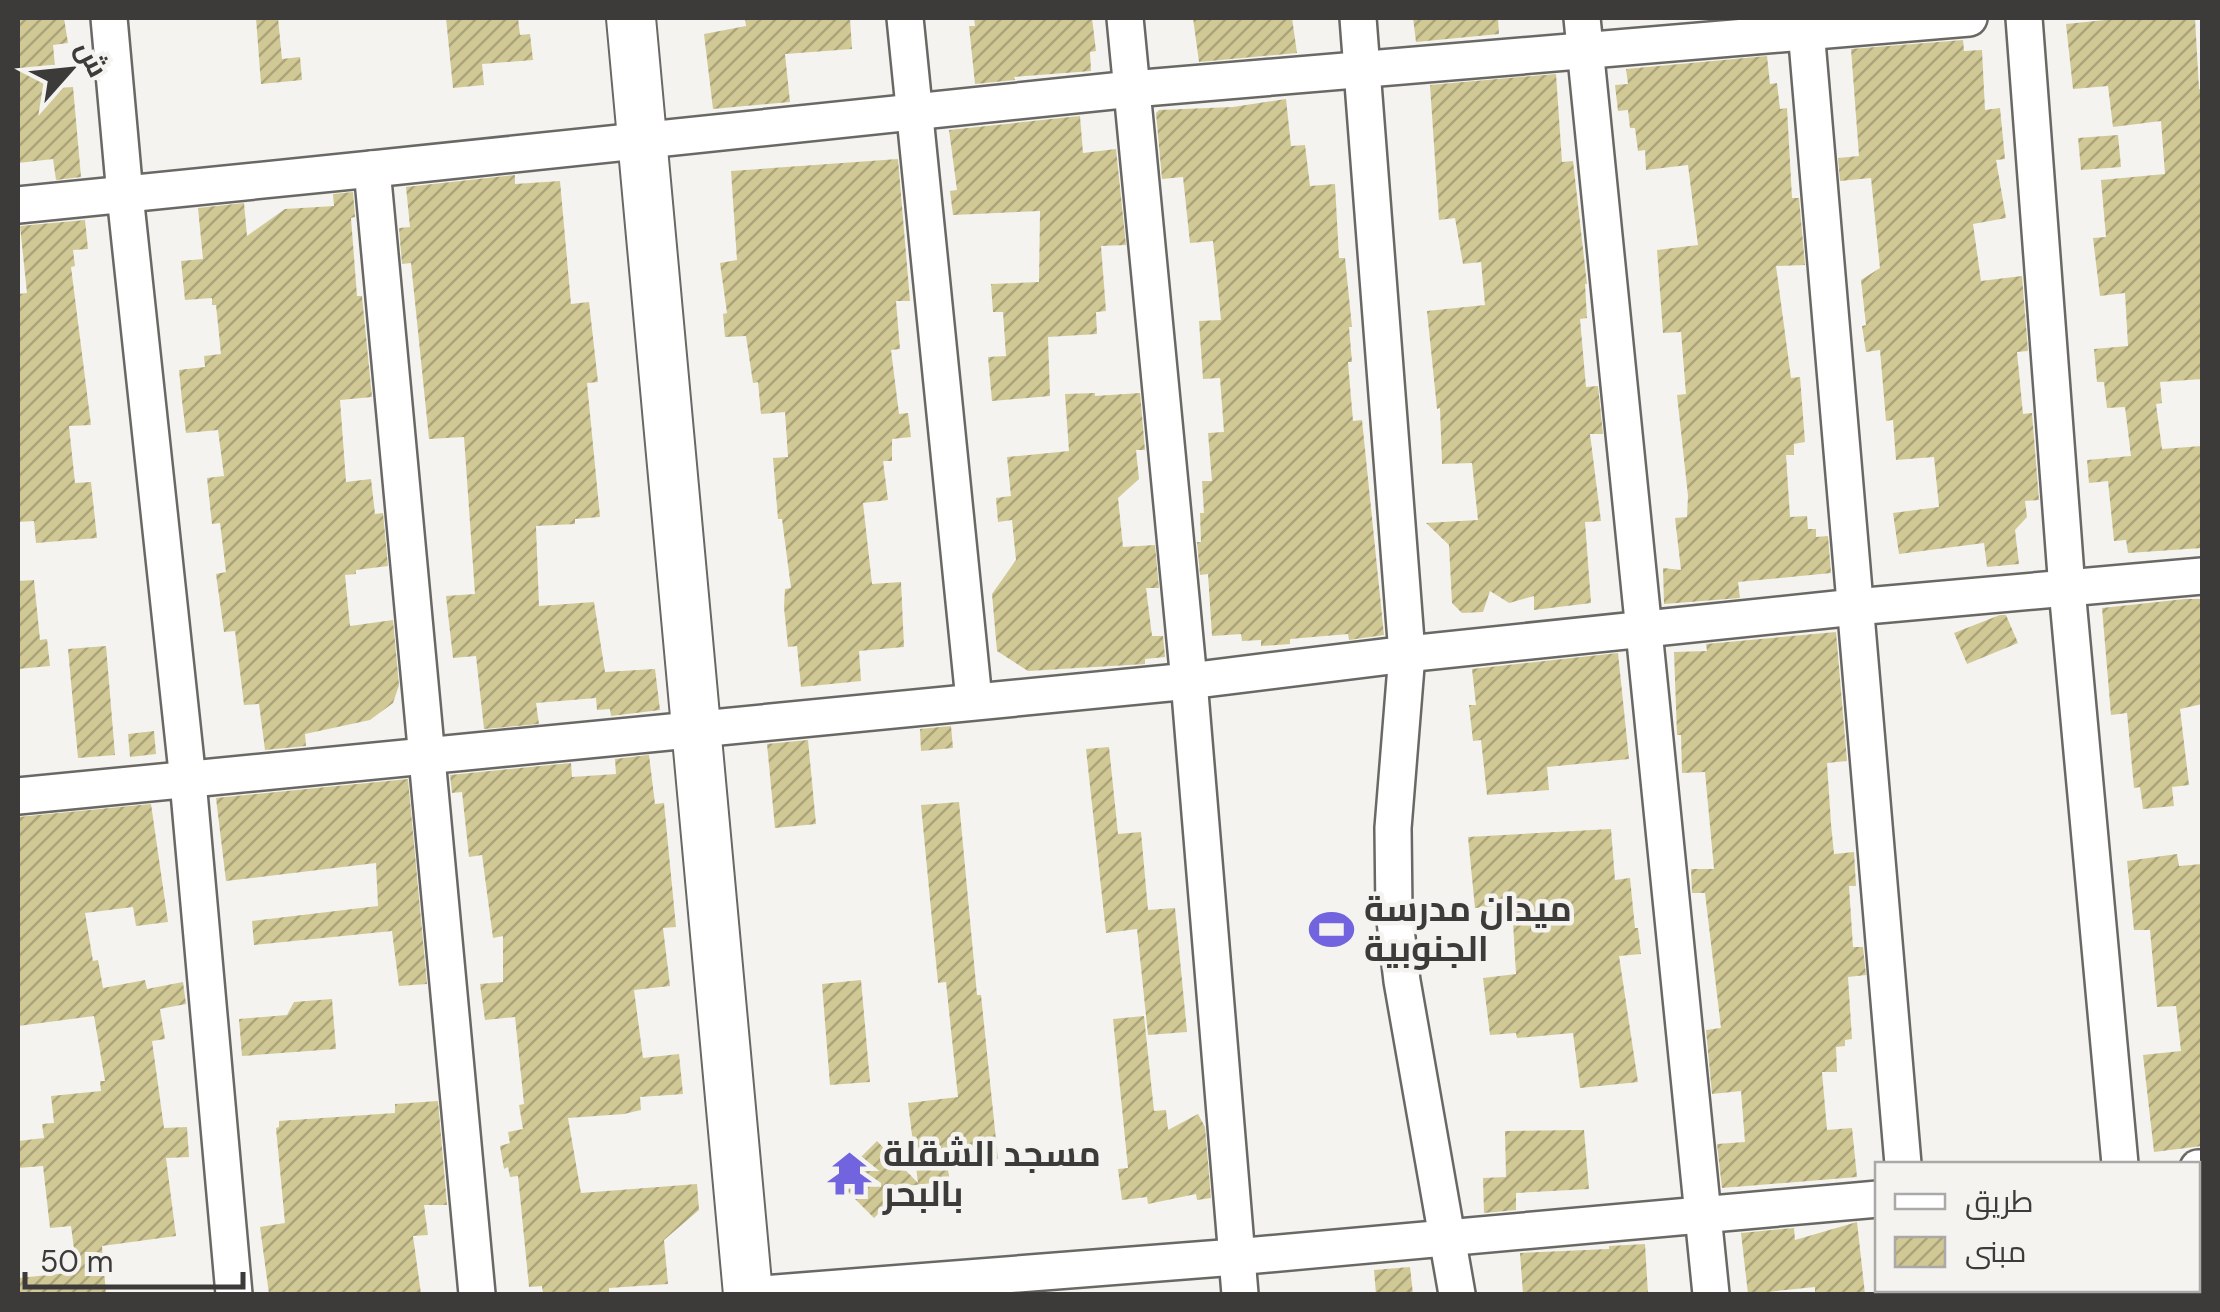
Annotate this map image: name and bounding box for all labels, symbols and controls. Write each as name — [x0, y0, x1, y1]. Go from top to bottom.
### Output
north arrow — [20, 20, 120, 120]
text: ش — [67, 34, 116, 83]
place label: ميدان مدرسة الجنوبية — [1364, 886, 1572, 972]
sports icon: ميدان مدرسة الجنوبية — [1307, 905, 1355, 953]
place label: مسجد الشقلة بالبحر — [882, 1131, 1101, 1217]
temple icon: مسجد الشقلة بالبحر — [826, 1150, 874, 1198]
legend — [1875, 1162, 2200, 1292]
text: طريق — [1965, 1182, 2034, 1221]
scale bar — [25, 1227, 242, 1289]
text: مبنى — [1965, 1232, 2026, 1271]
text: 50 m — [40, 1242, 114, 1281]

